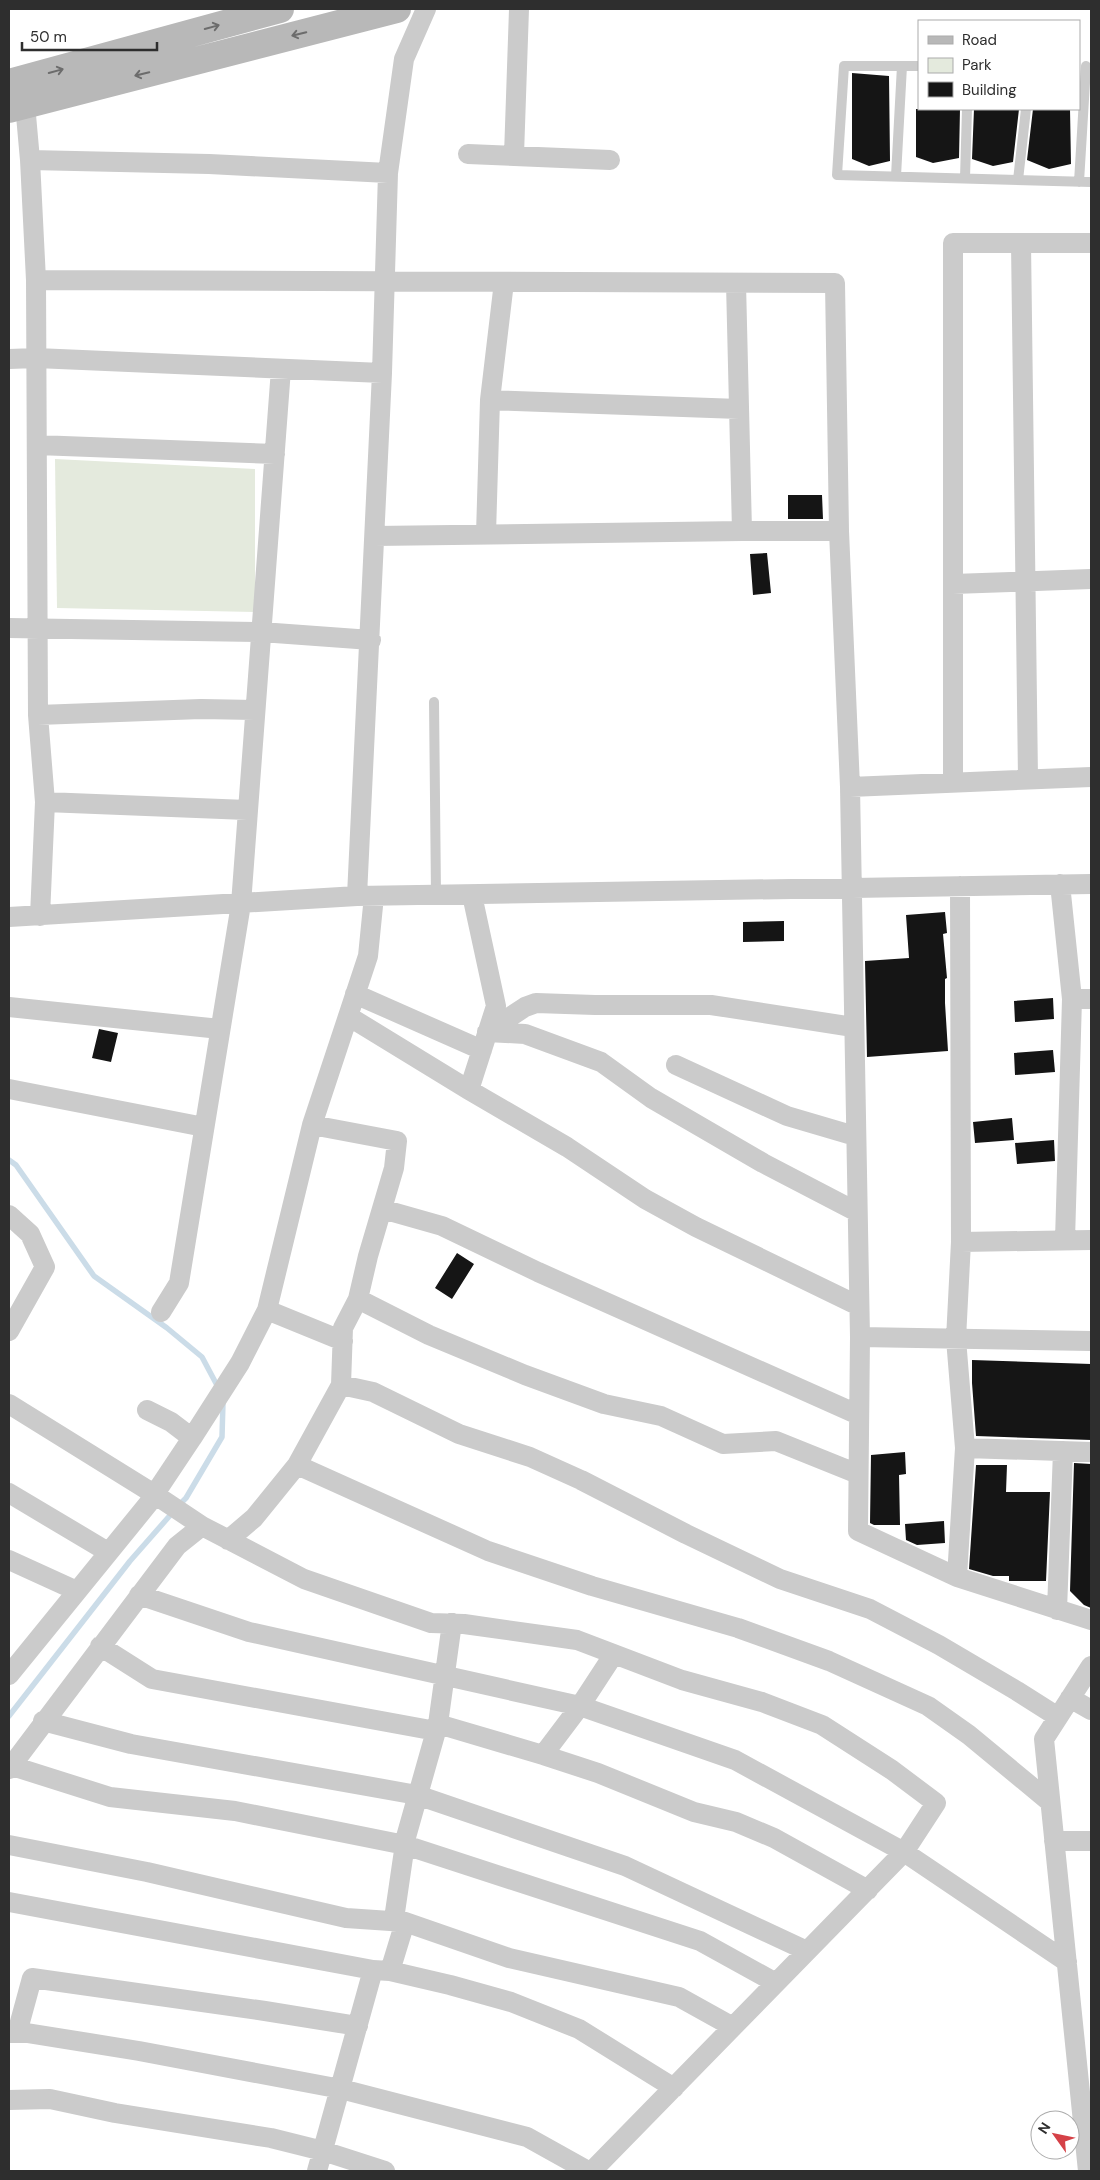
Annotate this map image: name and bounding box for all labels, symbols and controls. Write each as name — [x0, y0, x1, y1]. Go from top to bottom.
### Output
scale bar — [22, 20, 158, 52]
legend — [918, 20, 1080, 110]
one-way arrow — [204, 22, 220, 32]
text: 50 m — [30, 27, 67, 47]
one-way arrow — [292, 30, 308, 39]
text: Road — [962, 30, 997, 50]
text: Park — [962, 55, 992, 75]
one-way arrow — [47, 65, 63, 75]
one-way arrow — [134, 70, 150, 79]
text: Building — [962, 80, 1017, 100]
north arrow — [1030, 2110, 1080, 2160]
text: N — [1034, 2119, 1054, 2137]

